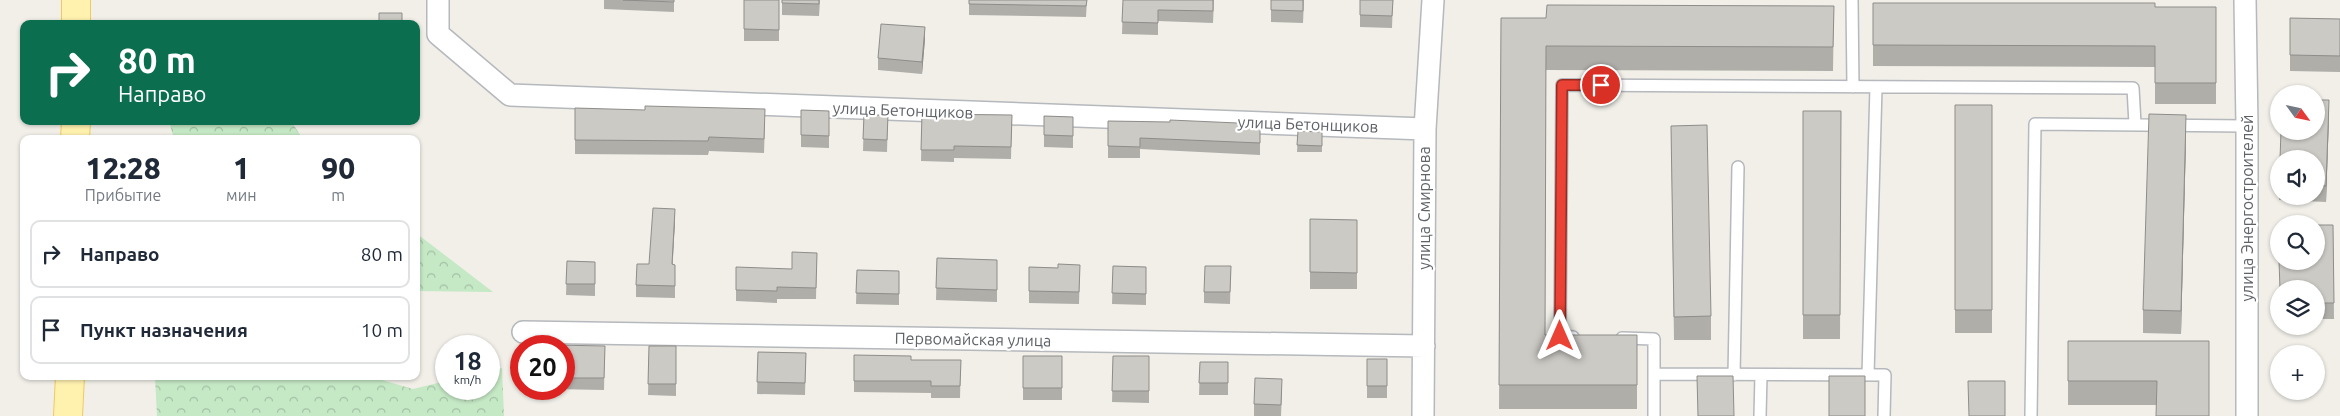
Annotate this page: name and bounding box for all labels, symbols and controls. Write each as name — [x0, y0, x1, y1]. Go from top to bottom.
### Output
icon: right — [35, 40, 100, 105]
text: 80 m — [118, 40, 196, 80]
pin — [1580, 64, 1622, 106]
icon: arrive — [1587, 71, 1615, 99]
text: Направо — [118, 81, 206, 106]
north arrow — [2270, 85, 2325, 140]
map controls — [2270, 85, 2325, 400]
street label: улица Бетонщиков — [832, 99, 974, 121]
street label: улица Бетонщиков — [1237, 113, 1379, 135]
street label: улица Энергостроителей — [2238, 114, 2256, 302]
street label: улица Смирнова — [1415, 146, 1433, 270]
button: sound — [2270, 150, 2325, 205]
text: 12:28 — [86, 151, 161, 185]
text: 1 — [233, 151, 250, 185]
text: 90 — [321, 151, 355, 185]
text: Прибытие — [85, 186, 161, 204]
text: мин — [226, 186, 257, 204]
text: m — [331, 186, 345, 204]
button: search — [2270, 215, 2325, 270]
icon: right — [37, 240, 65, 268]
text: Направо — [80, 243, 160, 265]
text: 80 m — [361, 243, 403, 265]
button: layers — [2270, 280, 2325, 335]
position arrow — [1533, 309, 1585, 361]
icon: arrive — [37, 316, 65, 344]
text: Пункт назначения — [80, 319, 248, 341]
text: 10 m — [361, 319, 403, 341]
street label: Первомайская улица — [894, 329, 1052, 349]
speed limit sign: 20 — [510, 335, 575, 400]
button: + — [2270, 345, 2325, 400]
text: 18 — [453, 347, 482, 375]
text: km/h — [454, 373, 481, 386]

